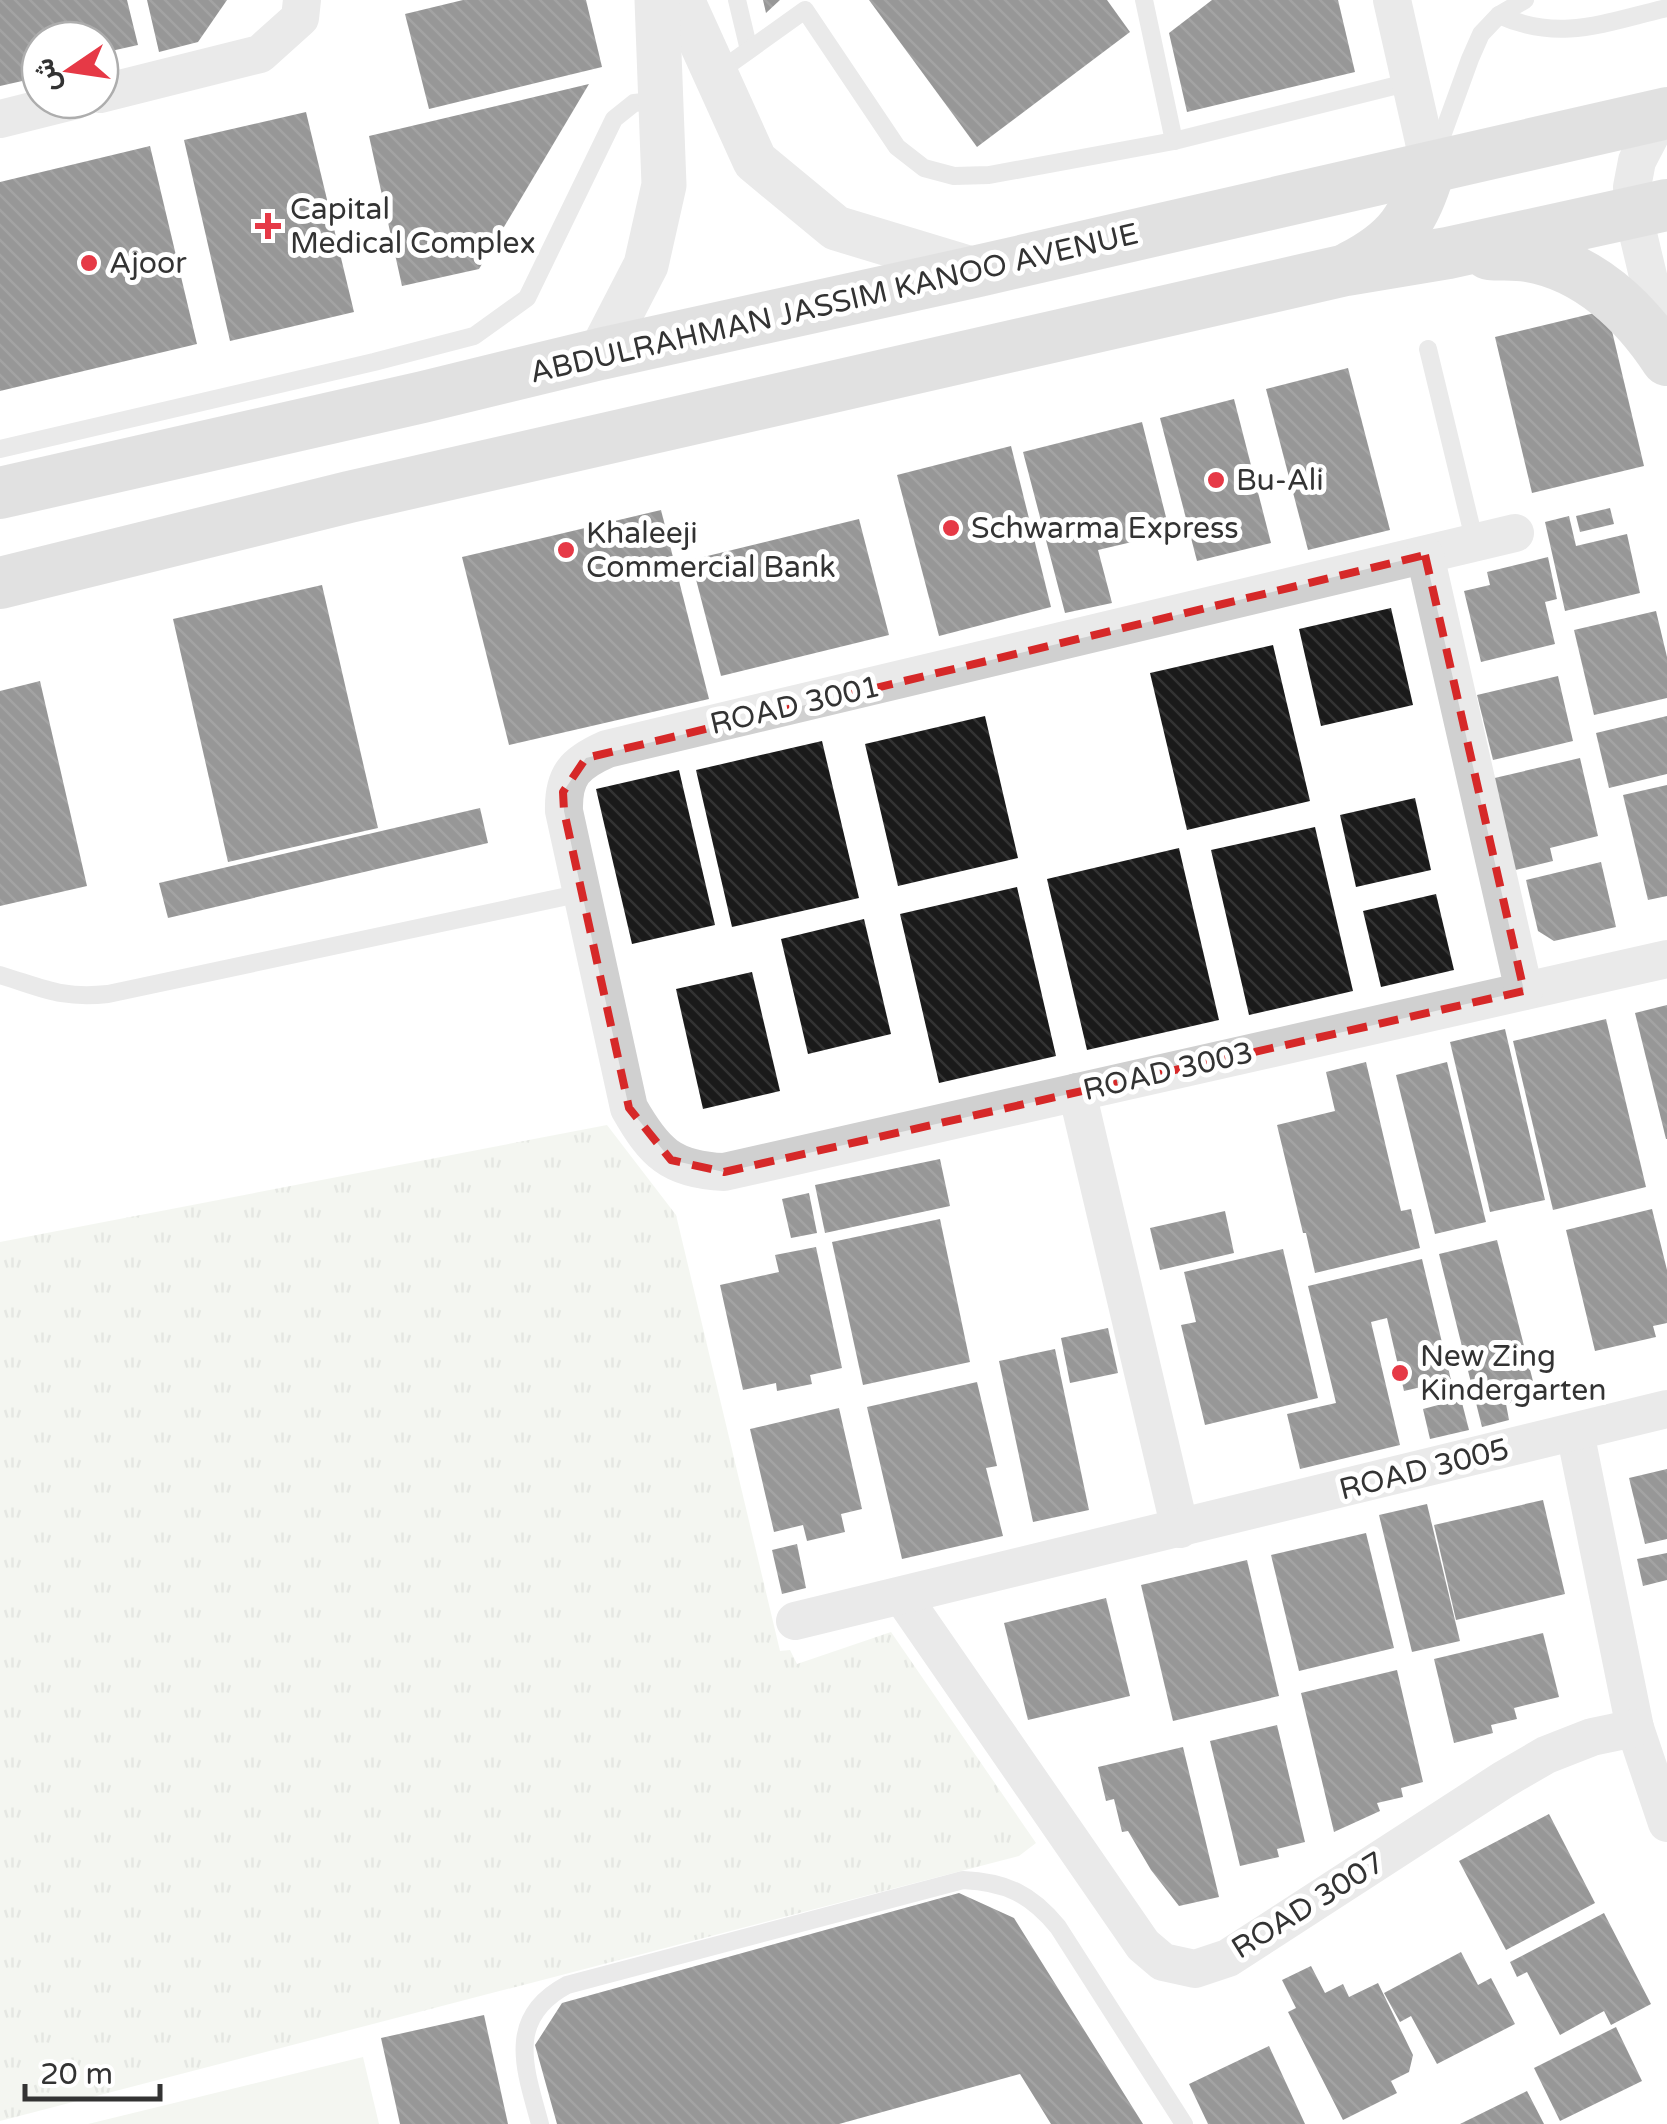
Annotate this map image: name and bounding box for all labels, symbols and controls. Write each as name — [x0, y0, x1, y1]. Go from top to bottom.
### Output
north arrow — [20, 20, 120, 120]
text: ش — [26, 55, 67, 96]
place label: Capital Medical Complex — [290, 191, 536, 262]
marker: Capital Medical Complex — [255, 213, 281, 239]
street label: ABDULRAHMAN JASSIM KANOO AVENUE — [526, 215, 1142, 392]
place label: Ajoor — [109, 245, 187, 282]
marker: Ajoor — [78, 252, 100, 274]
place label: Bu-Ali — [1236, 462, 1324, 499]
marker: Bu-Ali — [1205, 469, 1227, 491]
place label: Schwarma Express — [971, 510, 1239, 547]
place label: Khaleeji Commercial Bank — [586, 515, 836, 586]
marker: Schwarma Express — [940, 517, 962, 539]
marker: Khaleeji Commercial Bank — [555, 539, 577, 561]
street label: ROAD 3001 — [707, 668, 884, 743]
street label: ROAD 3003 — [1080, 1034, 1257, 1109]
place label: New Zing Kindergarten — [1420, 1338, 1607, 1409]
marker: New Zing Kindergarten — [1389, 1362, 1411, 1384]
street label: ROAD 3005 — [1336, 1431, 1513, 1508]
street label: ROAD 3007 — [1225, 1844, 1392, 1967]
scale bar — [25, 2039, 160, 2101]
text: 20 m — [40, 2056, 113, 2093]

